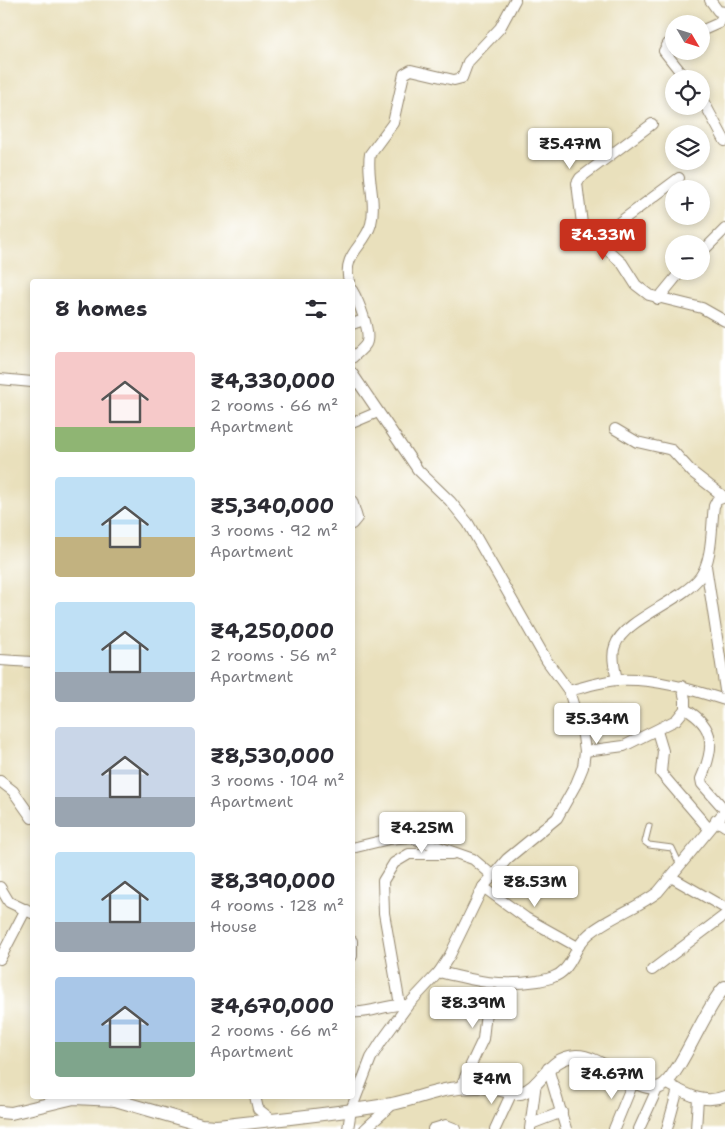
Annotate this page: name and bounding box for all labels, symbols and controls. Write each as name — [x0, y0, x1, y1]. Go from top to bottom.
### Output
north arrow — [665, 15, 710, 60]
map controls — [665, 15, 710, 280]
button: locate — [665, 70, 710, 115]
button: layers — [665, 125, 710, 170]
pin: ₹5.47M — [529, 128, 611, 170]
text: ₹5.47M — [539, 133, 601, 154]
button: + — [665, 180, 710, 225]
pin: ₹4.33M — [562, 218, 644, 261]
text: ₹4.33M — [571, 224, 635, 245]
button: − — [665, 235, 710, 280]
text: 8 homes — [55, 295, 147, 323]
icon: filters — [302, 295, 330, 323]
text: ₹4,330,000 — [210, 367, 335, 395]
icon: home — [95, 372, 155, 432]
text: 2 rooms · 66 m² — [210, 395, 338, 416]
text: Apartment — [210, 416, 293, 437]
text: ₹5,340,000 — [210, 492, 334, 520]
icon: home — [95, 497, 155, 557]
text: 3 rooms · 92 m² — [210, 520, 338, 541]
text: Apartment — [210, 541, 293, 562]
text: ₹4,250,000 — [210, 617, 334, 645]
icon: home — [95, 622, 155, 682]
text: 2 rooms · 56 m² — [210, 645, 337, 666]
text: Apartment — [210, 666, 293, 687]
pin: ₹5.34M — [556, 702, 638, 745]
text: ₹5.34M — [565, 708, 629, 729]
text: ₹8,530,000 — [210, 742, 335, 770]
icon: home — [95, 747, 155, 807]
text: 3 rooms · 104 m² — [210, 770, 345, 791]
text: Apartment — [210, 791, 293, 812]
pin: ₹4.25M — [381, 812, 463, 854]
text: ₹4.25M — [390, 817, 454, 838]
pin: ₹8.53M — [494, 866, 576, 908]
text: ₹8,390,000 — [210, 867, 335, 895]
text: ₹8.53M — [503, 871, 567, 892]
icon: home — [95, 872, 155, 932]
text: 4 rooms · 128 m² — [210, 895, 344, 916]
text: House — [210, 916, 257, 937]
pin: ₹8.39M — [432, 986, 514, 1029]
text: ₹4,670,000 — [210, 992, 334, 1020]
text: ₹8.39M — [441, 992, 505, 1013]
icon: home — [95, 997, 155, 1057]
text: 2 rooms · 66 m² — [210, 1020, 338, 1041]
text: Apartment — [210, 1041, 293, 1062]
pin: ₹4.67M — [571, 1058, 653, 1100]
pin: ₹4M — [468, 1062, 516, 1105]
text: ₹4.67M — [580, 1063, 644, 1084]
text: ₹4M — [473, 1068, 511, 1089]

